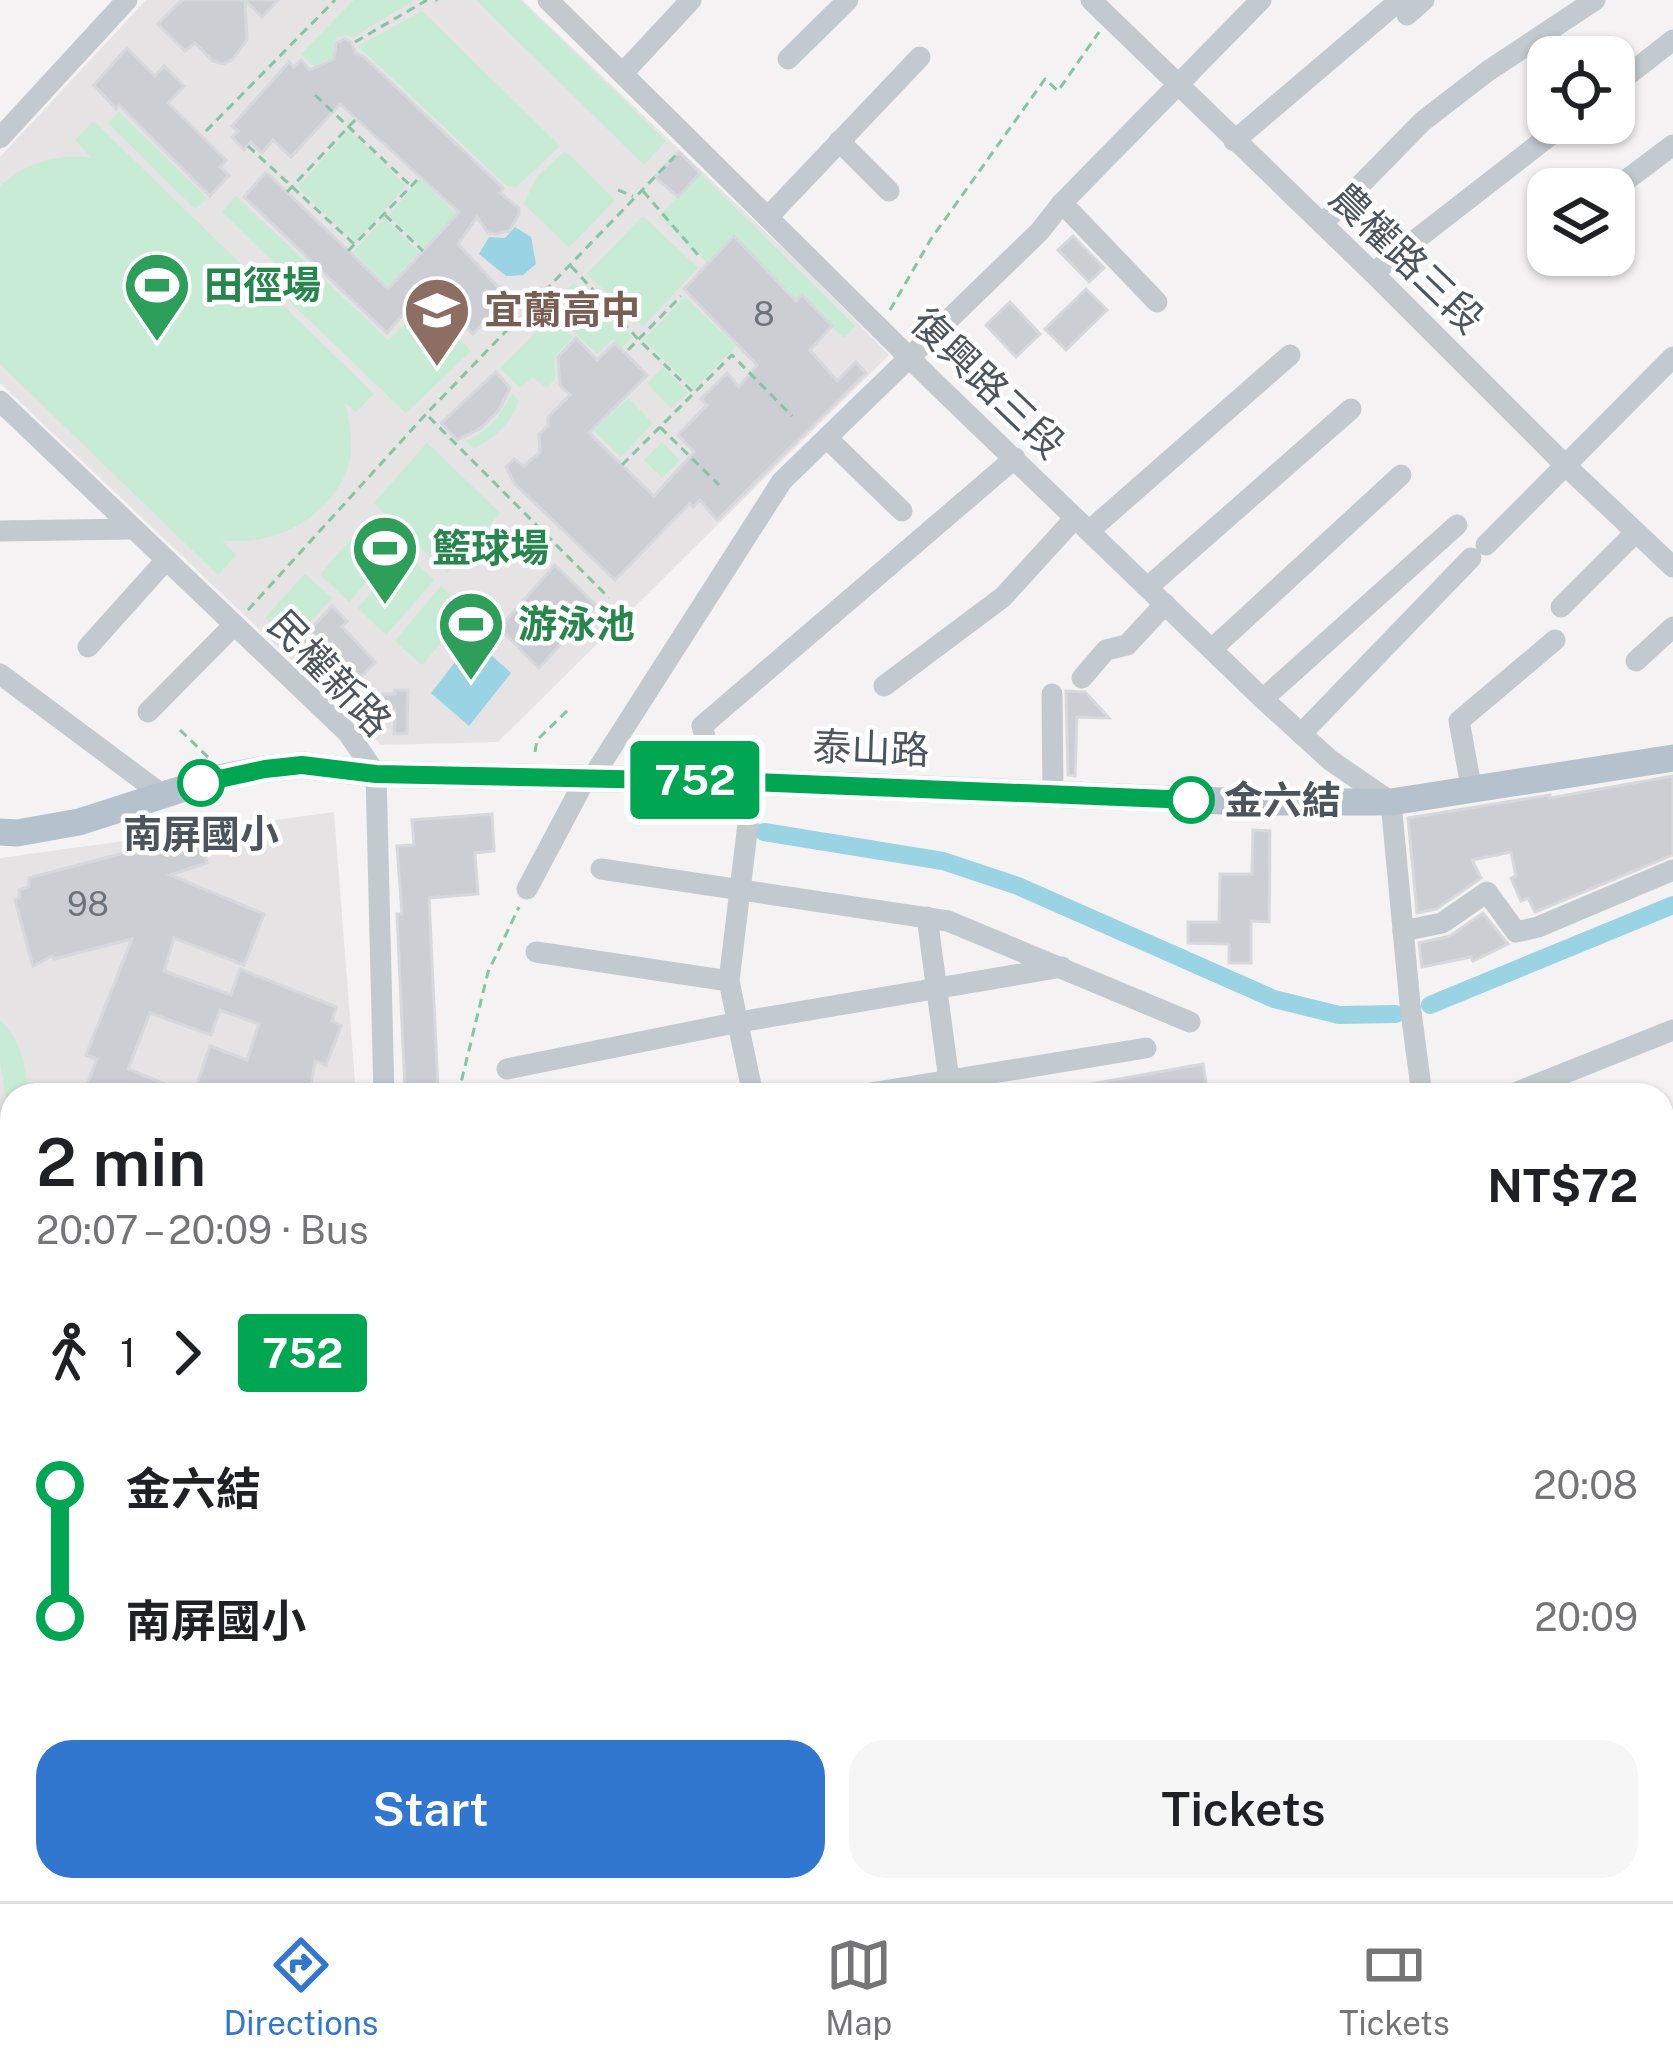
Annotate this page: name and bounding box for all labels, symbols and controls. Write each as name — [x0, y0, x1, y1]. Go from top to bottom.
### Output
map controls — [1527, 36, 1635, 276]
button: locate — [1527, 36, 1635, 144]
button: layers — [1527, 168, 1635, 276]
street label: 農權路三段 — [1321, 174, 1493, 342]
sports icon: 田徑場 — [122, 250, 192, 344]
place label: 田徑場 — [204, 262, 321, 308]
school or university icon: 宜蘭高中 — [402, 275, 472, 369]
place label: 宜蘭高中 — [484, 287, 640, 333]
house number: 8 — [753, 295, 775, 333]
street label: 復興路三段 — [902, 299, 1074, 467]
sports icon: 籃球場 — [350, 513, 420, 607]
place label: 籃球場 — [432, 525, 549, 571]
sports icon: 游泳池 — [436, 589, 506, 683]
street label: 民權新路 — [259, 601, 401, 745]
place label: 游泳池 — [518, 601, 635, 647]
street label: 泰山路 — [812, 723, 930, 773]
line badge: 752 — [626, 741, 764, 819]
text: 752 — [654, 755, 736, 804]
marker: 南屏國小 — [179, 761, 223, 805]
place label: 金六結 — [1224, 777, 1341, 823]
marker: 金六結 — [1169, 778, 1213, 822]
place label: 南屏國小 — [123, 811, 279, 857]
house number: 98 — [67, 885, 109, 923]
text: 2 min — [36, 1123, 206, 1201]
text: NT$72 — [1488, 1159, 1638, 1212]
text: 20:07 – 20:09 · Bus — [36, 1207, 368, 1253]
icon: walk — [36, 1320, 102, 1386]
icon: forward — [154, 1320, 220, 1386]
text: 752 — [262, 1328, 343, 1377]
text: 1 — [120, 1330, 136, 1376]
text: 金六結 — [126, 1462, 261, 1515]
text: 20:08 — [1533, 1462, 1638, 1508]
text: 南屏國小 — [126, 1594, 306, 1647]
text: 20:09 — [1534, 1594, 1638, 1640]
button: Start — [36, 1740, 825, 1878]
button: Tickets — [849, 1740, 1638, 1878]
tab: Directions — [223, 1932, 378, 2042]
tab: Map — [825, 1932, 892, 2042]
tab: Tickets — [1339, 1932, 1450, 2042]

